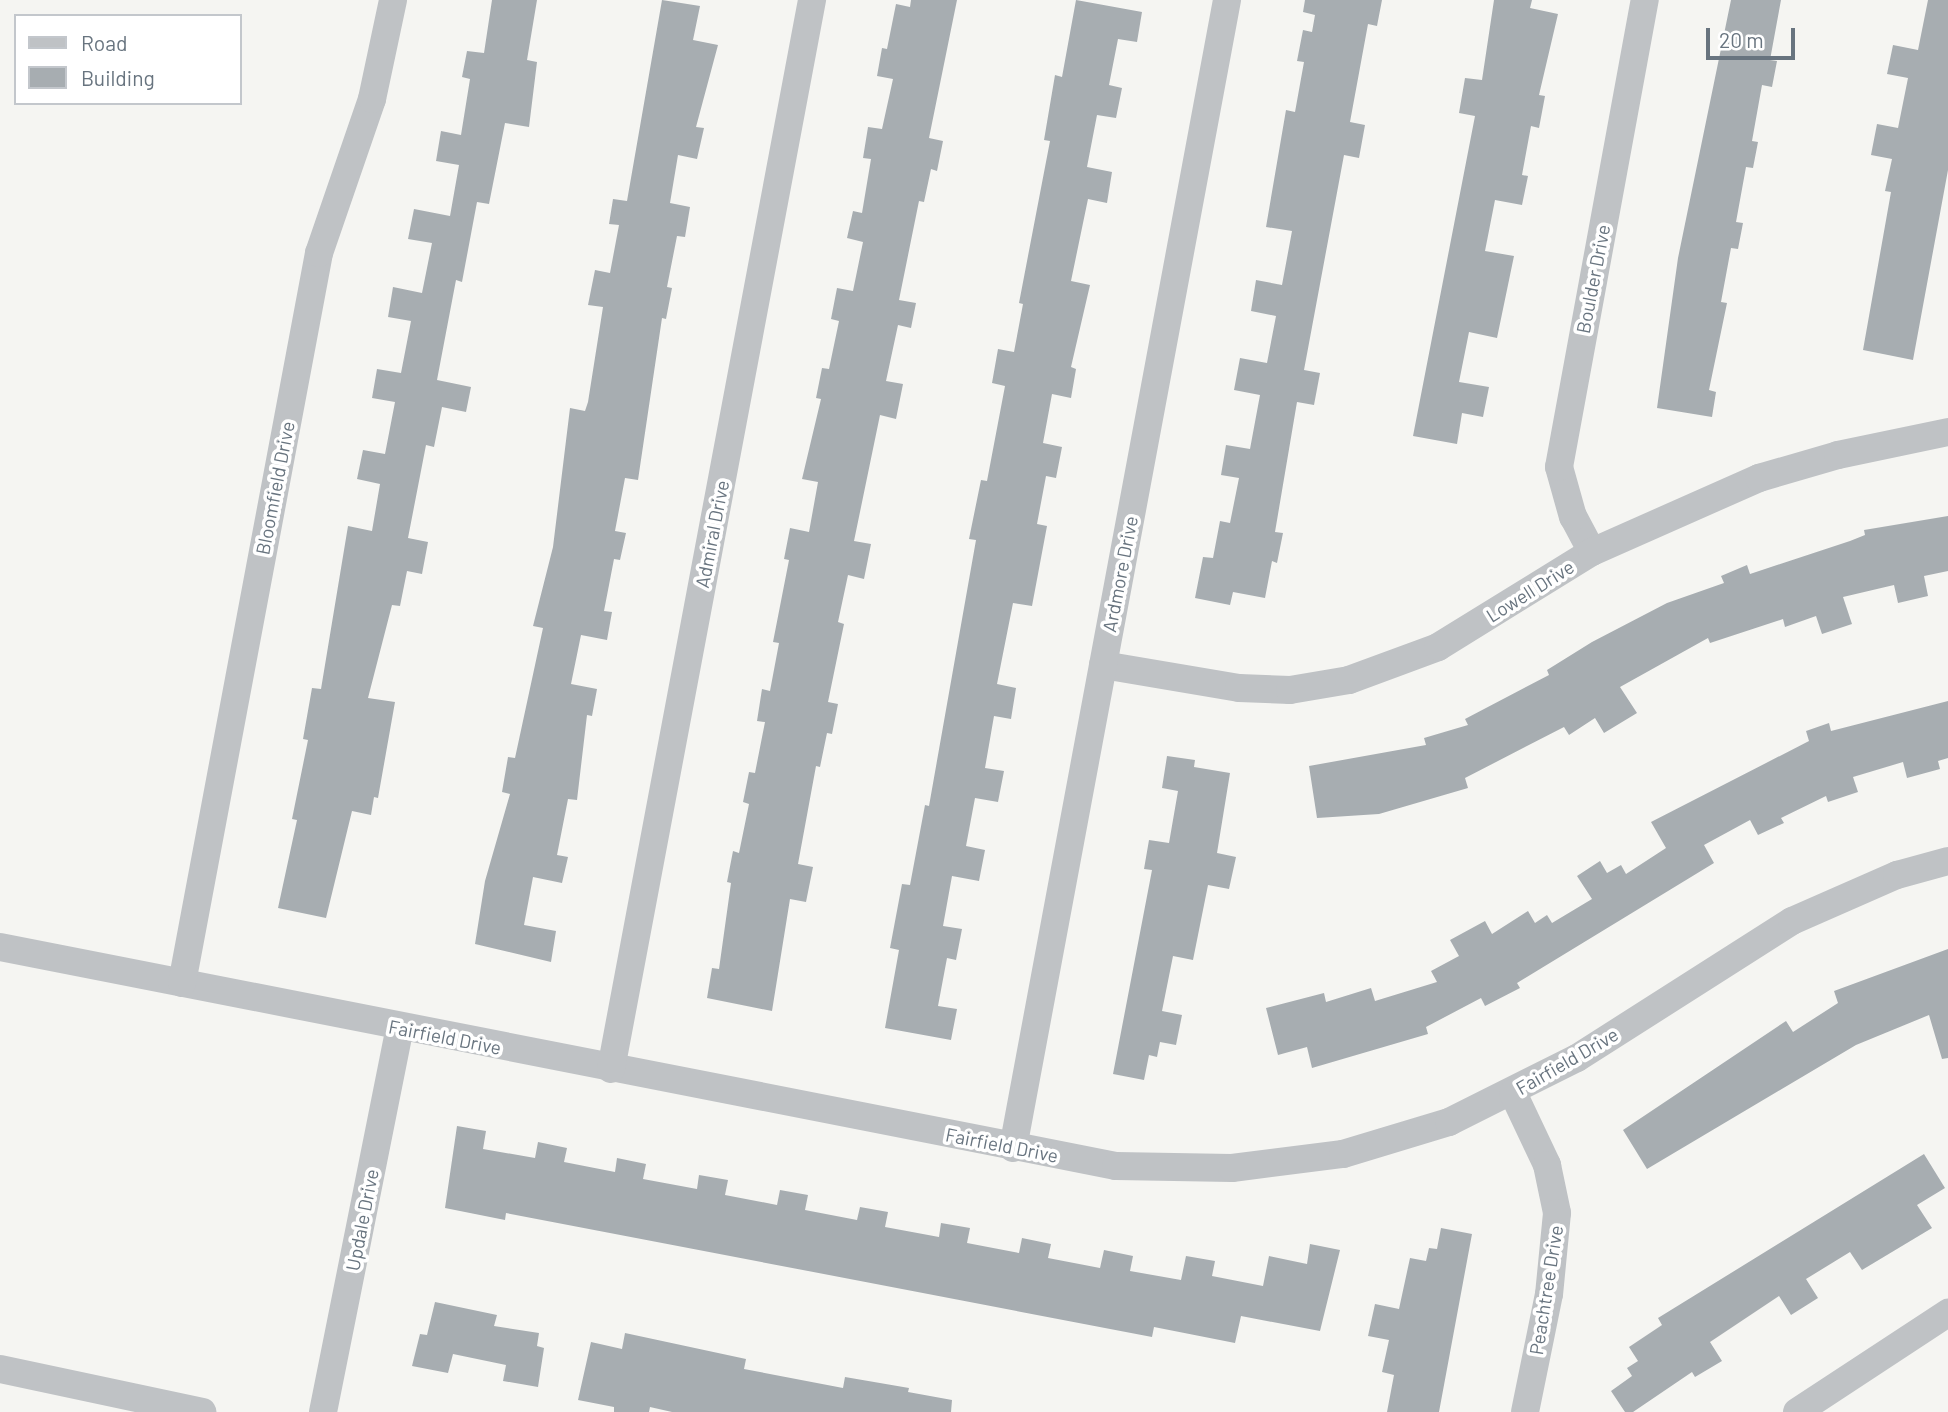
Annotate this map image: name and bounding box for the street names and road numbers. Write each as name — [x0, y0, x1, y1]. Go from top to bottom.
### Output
street label: Boulder Drive — [1571, 223, 1615, 335]
street label: Bloomfield Drive — [251, 419, 299, 557]
street label: Admiral Drive — [690, 478, 734, 590]
street label: Ardmore Drive — [1098, 514, 1142, 634]
street label: Lowell Drive — [1482, 555, 1578, 627]
street label: Fairfield Drive — [387, 1015, 503, 1059]
street label: Fairfield Drive — [1512, 1023, 1622, 1099]
street label: Fairfield Drive — [944, 1123, 1060, 1167]
street label: Updale Drive — [341, 1167, 383, 1273]
street label: Peachtree Drive — [1525, 1224, 1567, 1356]

